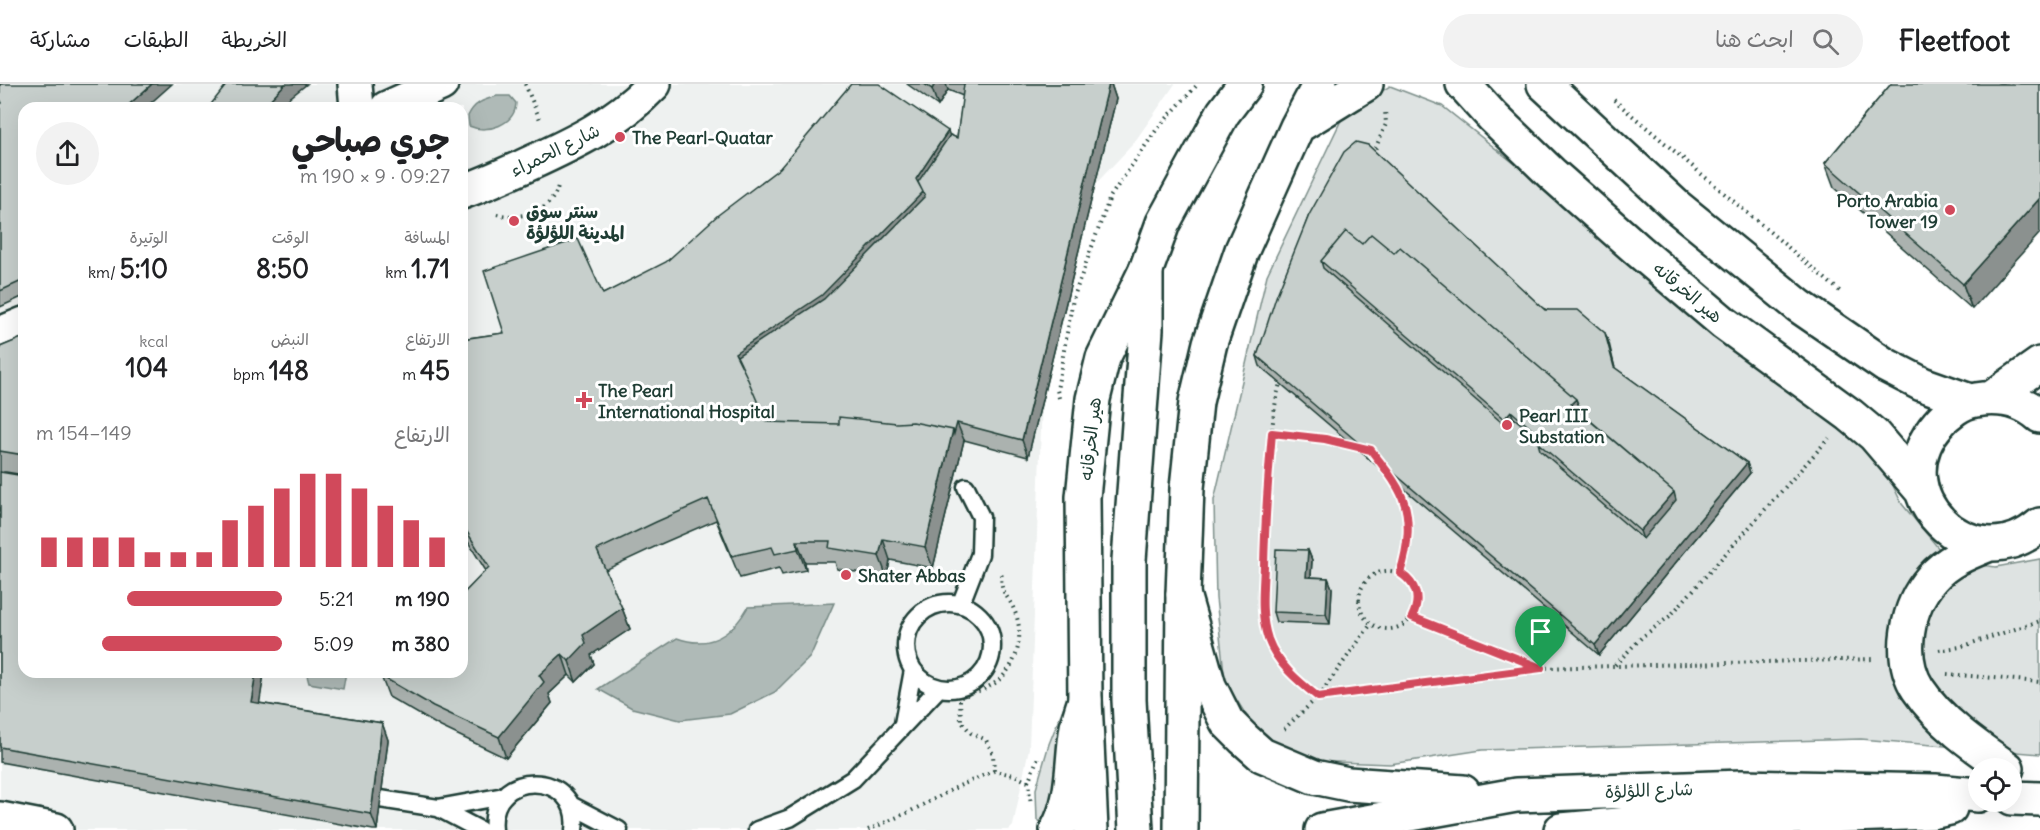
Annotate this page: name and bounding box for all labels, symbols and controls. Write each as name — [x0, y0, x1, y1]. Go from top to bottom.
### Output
search box — [1443, 14, 1863, 68]
text: Fleetfoot — [1899, 23, 2010, 59]
text: ابحث هنا — [1715, 25, 1794, 53]
icon: search — [1809, 25, 1842, 58]
text: مشاركة — [30, 26, 91, 53]
text: الطبقات — [124, 26, 189, 53]
text: الخريطة — [222, 26, 287, 53]
street label: شارع الحمراء — [506, 118, 604, 182]
text: جري صباحي — [291, 119, 450, 161]
button: share — [36, 122, 99, 185]
place label: The Pearl-Quatar — [632, 126, 774, 149]
marker: The Pearl-Quatar — [613, 130, 627, 144]
text: 09:27 · 9 × 190 m — [300, 163, 450, 188]
place label: Porto Arabia Tower 19 — [1836, 189, 1938, 233]
place label: سنتر سوق المدينة اللؤلؤة — [526, 200, 624, 244]
marker: Porto Arabia Tower 19 — [1943, 203, 1957, 217]
marker: سنتر سوق المدينة اللؤلؤة — [507, 214, 521, 228]
text: الوتيرة — [129, 227, 168, 247]
text: الوقت — [272, 227, 309, 247]
text: المسافة — [404, 227, 450, 247]
text: 5:10 — [120, 252, 168, 285]
text: 8:50 — [256, 252, 309, 285]
text: 1.71 — [411, 252, 450, 285]
street label: هير الخرقانه — [1648, 256, 1728, 328]
text: /km — [88, 262, 120, 282]
text: km — [385, 262, 411, 282]
text: النبض — [271, 329, 309, 349]
text: الارتفاع — [405, 329, 450, 349]
text: kcal — [139, 331, 168, 351]
text: 104 — [126, 351, 168, 384]
text: 148 — [269, 354, 309, 387]
text: 45 — [420, 354, 450, 387]
text: bpm — [233, 364, 269, 384]
text: m — [402, 364, 420, 384]
place label: The Pearl International Hospital — [598, 379, 775, 423]
marker: The Pearl International Hospital — [575, 391, 593, 409]
street label: هير الخرقانه — [1074, 396, 1106, 482]
place label: Pearl III Substation — [1519, 404, 1605, 448]
marker: Pearl III Substation — [1500, 418, 1514, 432]
text: 149–154 m — [36, 420, 132, 445]
text: الارتفاع — [394, 422, 450, 447]
place label: Shater Abbas — [858, 564, 966, 587]
marker: Shater Abbas — [839, 568, 853, 582]
text: 5:21 — [319, 586, 354, 611]
text: 190 m — [395, 586, 450, 611]
pin — [1515, 606, 1566, 668]
icon: arrive — [1524, 615, 1557, 648]
text: 5:09 — [313, 631, 354, 656]
text: 380 m — [392, 631, 450, 656]
map controls — [1968, 758, 2022, 812]
button: locate — [1968, 758, 2022, 812]
street label: شارع اللؤلؤة — [1604, 777, 1694, 804]

